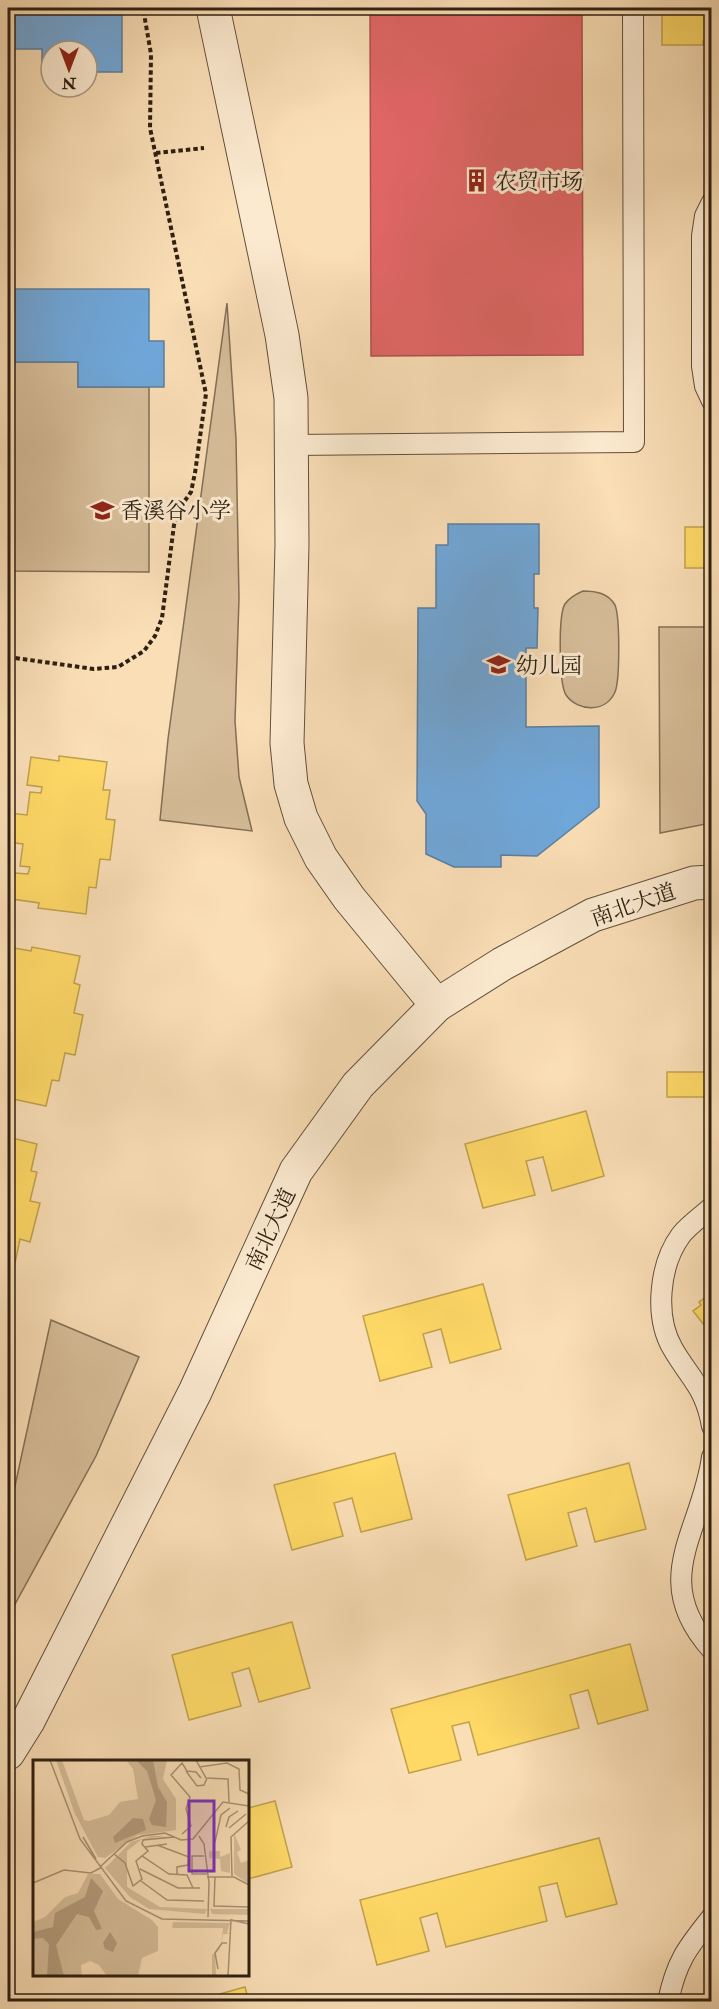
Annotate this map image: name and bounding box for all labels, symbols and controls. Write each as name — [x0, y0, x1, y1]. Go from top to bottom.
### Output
north arrow — [39, 39, 99, 99]
text: N — [61, 73, 77, 93]
building icon: 农贸市场 — [464, 168, 490, 194]
place label: 农贸市场 — [495, 168, 583, 196]
school or university icon: 香溪谷小学 — [90, 497, 116, 523]
place label: 香溪谷小学 — [121, 497, 231, 525]
school or university icon: 幼儿园 — [485, 652, 511, 678]
place label: 幼儿园 — [516, 652, 582, 680]
street label: 南北大道 — [587, 877, 679, 933]
street label: 南北大道 — [240, 1184, 302, 1275]
inset map — [33, 1760, 249, 1976]

